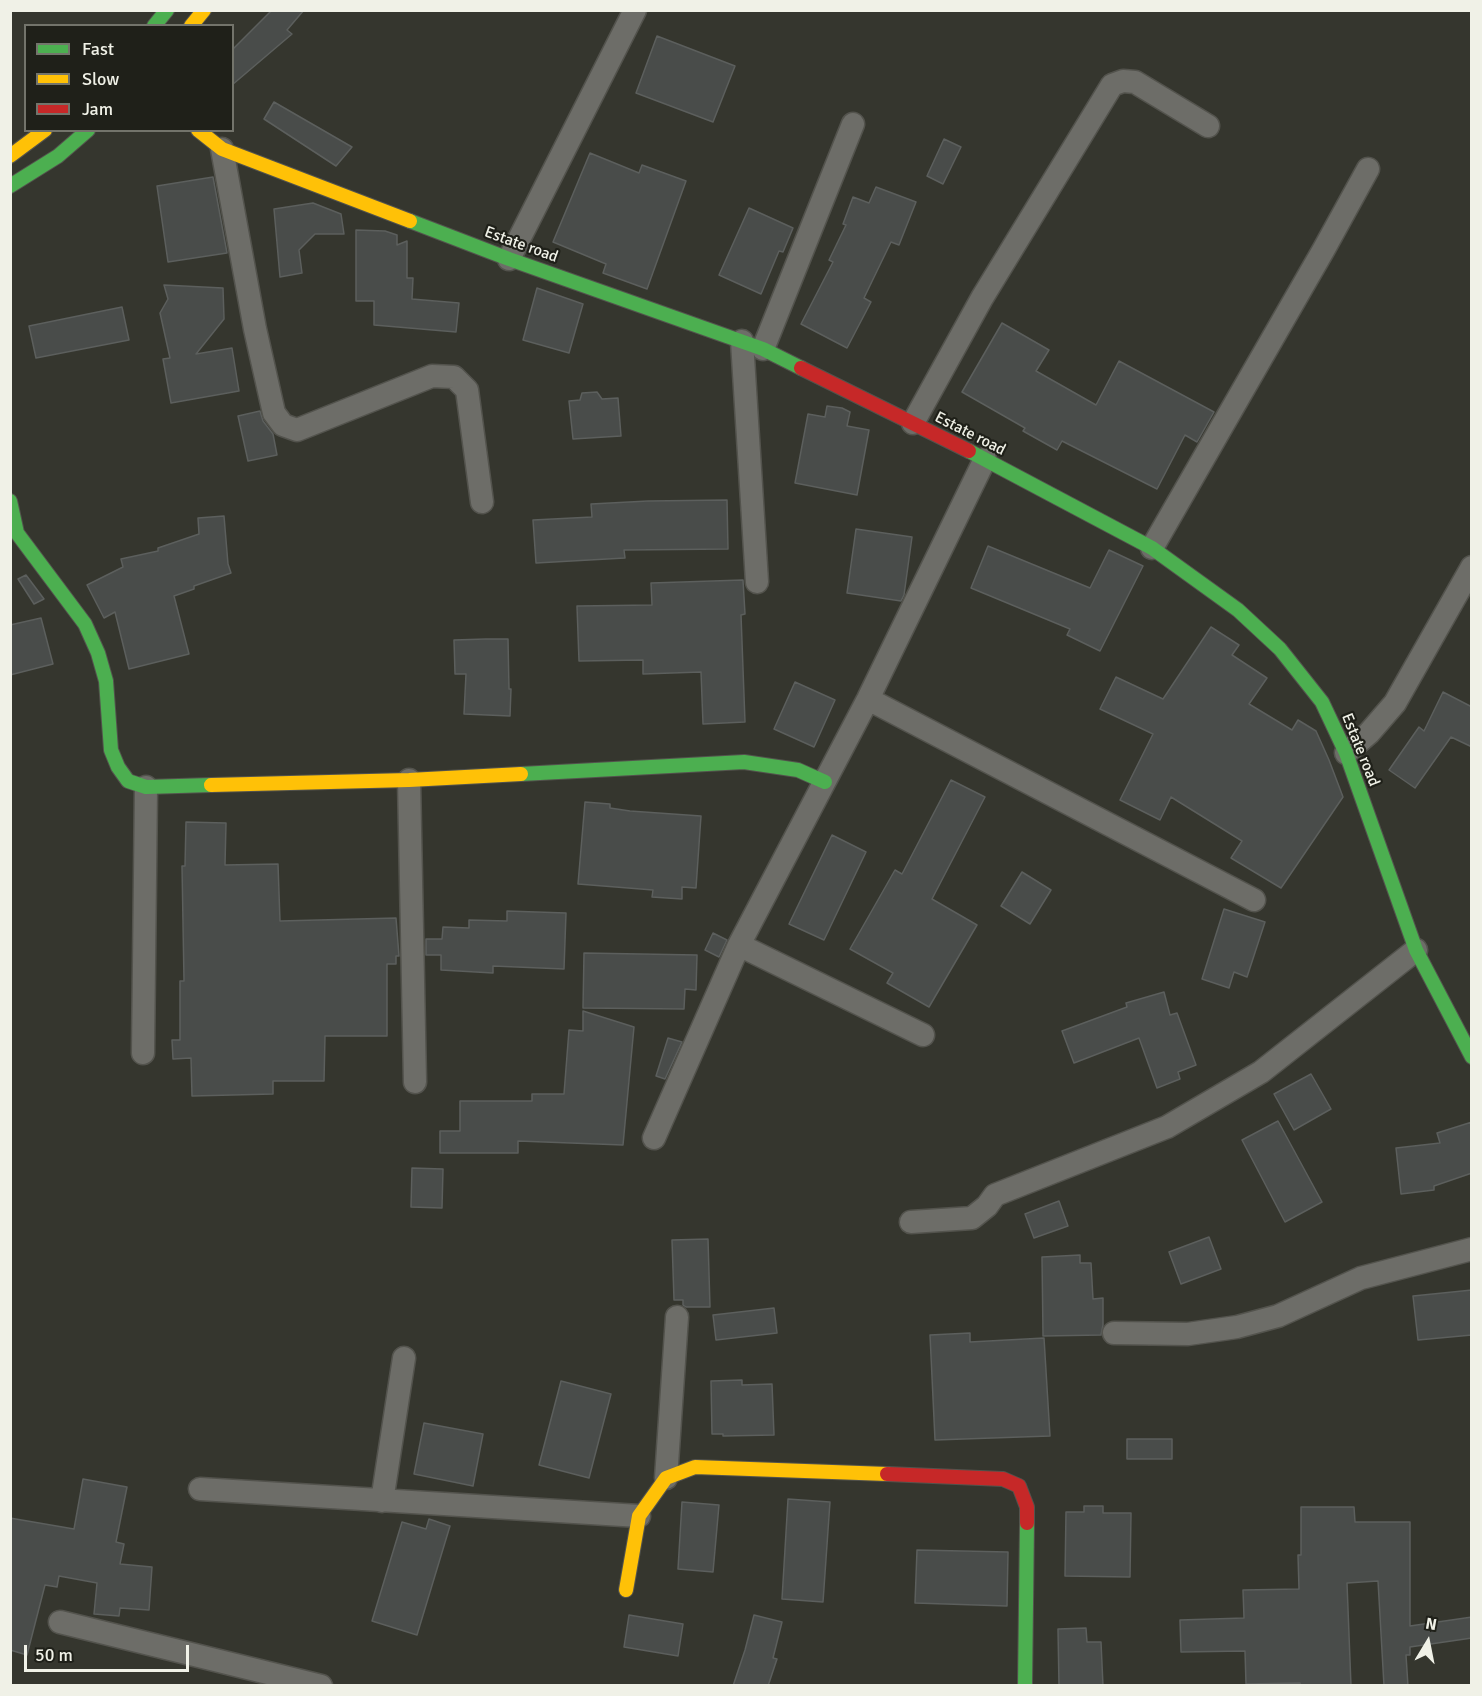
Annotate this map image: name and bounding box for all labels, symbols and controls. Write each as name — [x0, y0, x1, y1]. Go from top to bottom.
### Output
legend — [24, 24, 234, 132]
text: Fast — [82, 38, 114, 60]
text: Slow — [82, 68, 119, 90]
text: Jam — [82, 98, 113, 120]
street label: Estate road — [482, 223, 560, 267]
street label: Estate road — [931, 408, 1009, 460]
street label: Estate road — [1337, 711, 1383, 789]
north arrow — [1398, 1612, 1458, 1672]
text: N — [1424, 1613, 1438, 1635]
scale bar — [27, 1633, 192, 1671]
text: 50 m — [35, 1644, 73, 1666]

